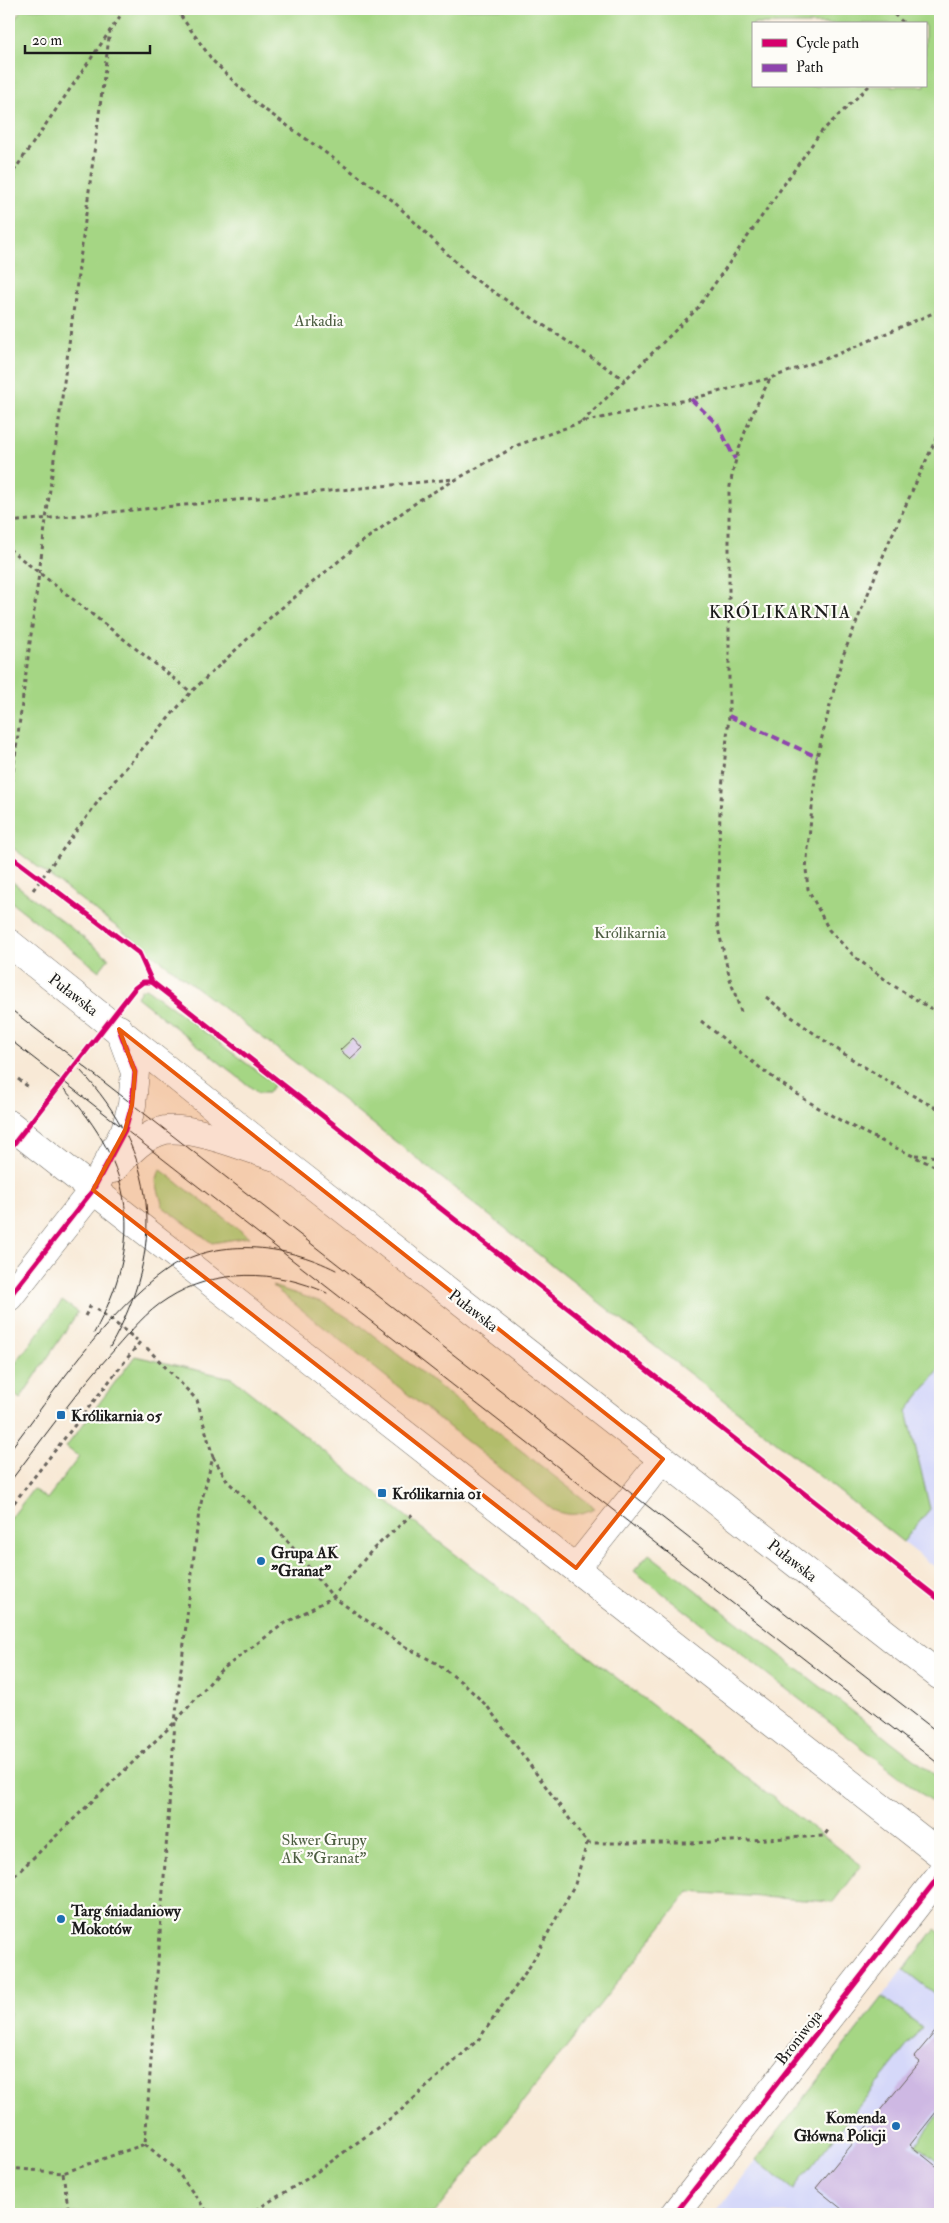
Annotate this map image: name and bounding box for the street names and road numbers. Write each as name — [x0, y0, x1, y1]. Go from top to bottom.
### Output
street label: Puławska — [45, 969, 103, 1021]
street label: Puławska — [445, 1285, 503, 1337]
street label: Puławska — [764, 1535, 822, 1587]
street label: Broniwoja — [771, 2006, 827, 2069]

